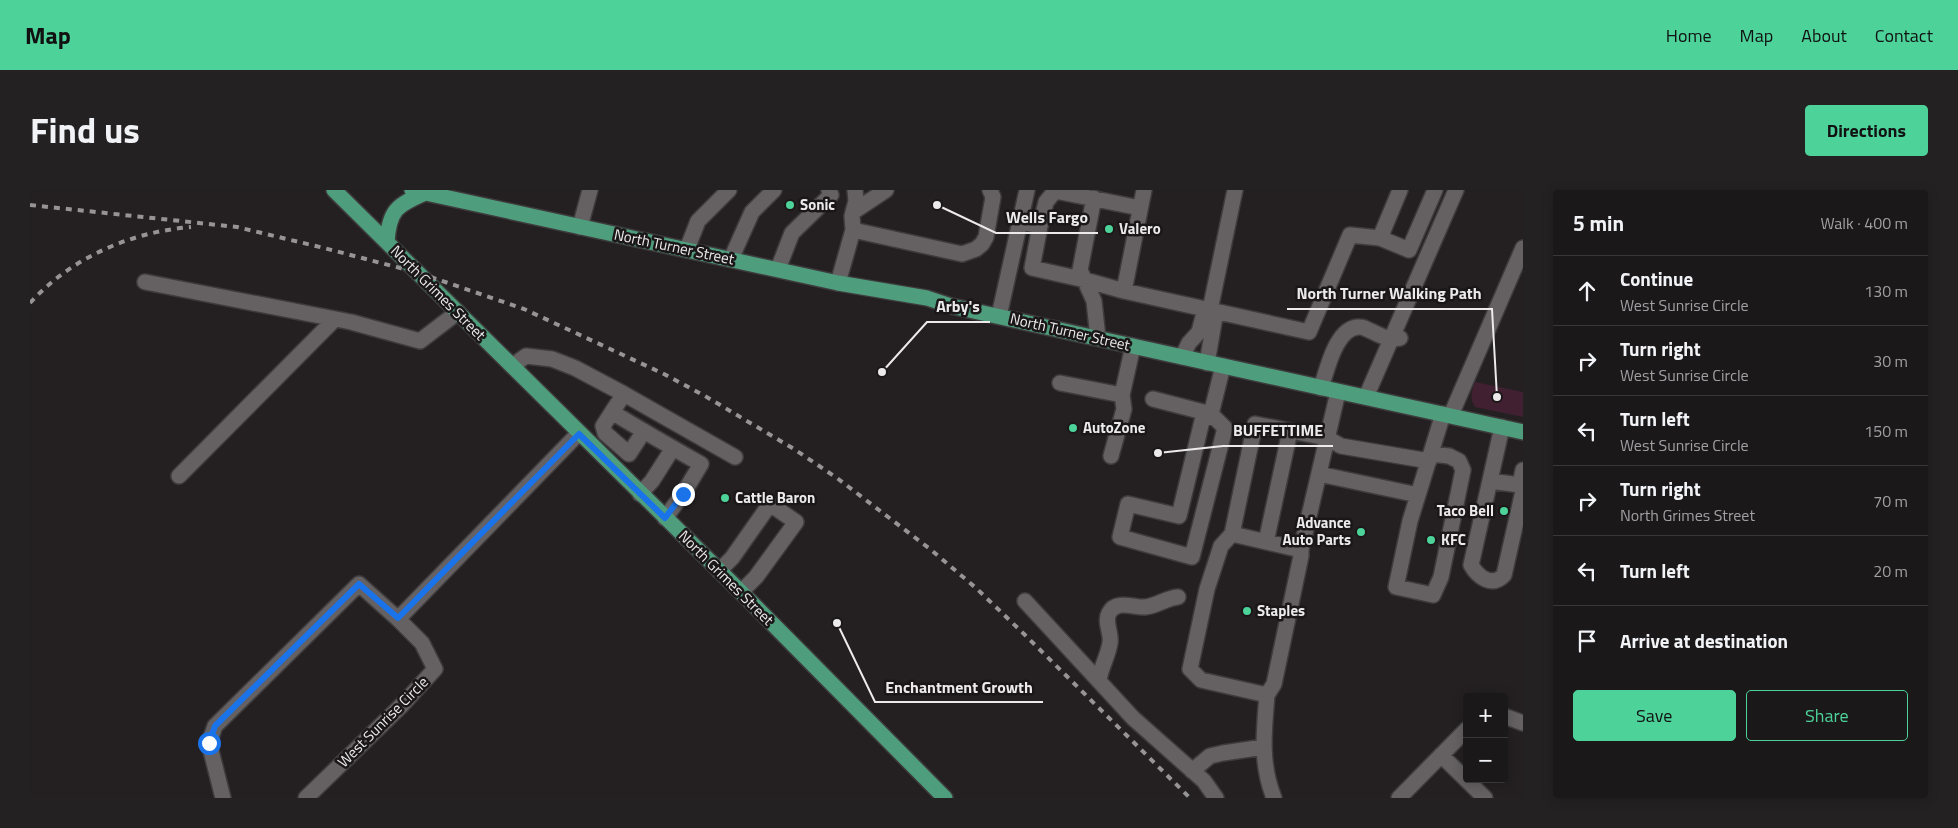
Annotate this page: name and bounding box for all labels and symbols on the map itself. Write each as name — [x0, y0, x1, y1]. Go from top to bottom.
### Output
place label: Sonic — [800, 193, 835, 216]
marker: Sonic — [784, 199, 796, 211]
callout: Wells Fargo — [996, 202, 1098, 233]
text: Wells Fargo — [1006, 205, 1088, 229]
place label: Valero — [1119, 217, 1161, 240]
street label: North Turner Street — [612, 223, 737, 271]
marker: Valero — [1103, 223, 1115, 235]
street label: North Grimes Street — [385, 240, 492, 346]
callout: North Turner Walking Path — [1287, 278, 1492, 309]
text: North Turner Walking Path — [1296, 281, 1482, 305]
callout: Arby's — [927, 291, 990, 322]
text: Arby's — [936, 294, 980, 318]
street label: North Turner Street — [1008, 307, 1133, 357]
callout: BUFFETTIME — [1223, 415, 1333, 446]
place label: AutoZone — [1083, 416, 1146, 439]
text: BUFFETTIME — [1233, 418, 1323, 442]
marker: AutoZone — [1067, 422, 1079, 434]
route end — [672, 483, 695, 506]
place label: Cattle Baron — [735, 486, 815, 509]
marker: Cattle Baron — [719, 492, 731, 504]
place label: Taco Bell — [1437, 499, 1494, 522]
marker: Taco Bell — [1498, 505, 1510, 517]
place label: Advance Auto Parts — [1282, 511, 1351, 551]
street label: North Grimes Street — [673, 525, 780, 631]
marker: Advance Auto Parts — [1355, 526, 1367, 538]
place label: KFC — [1441, 528, 1466, 551]
marker: KFC — [1425, 534, 1437, 546]
place label: Staples — [1257, 599, 1305, 622]
marker: Staples — [1241, 605, 1253, 617]
street label: West Sunrise Circle — [332, 671, 433, 772]
callout: Enchantment Growth — [875, 671, 1043, 702]
text: Enchantment Growth — [885, 675, 1033, 699]
route start — [198, 732, 221, 755]

